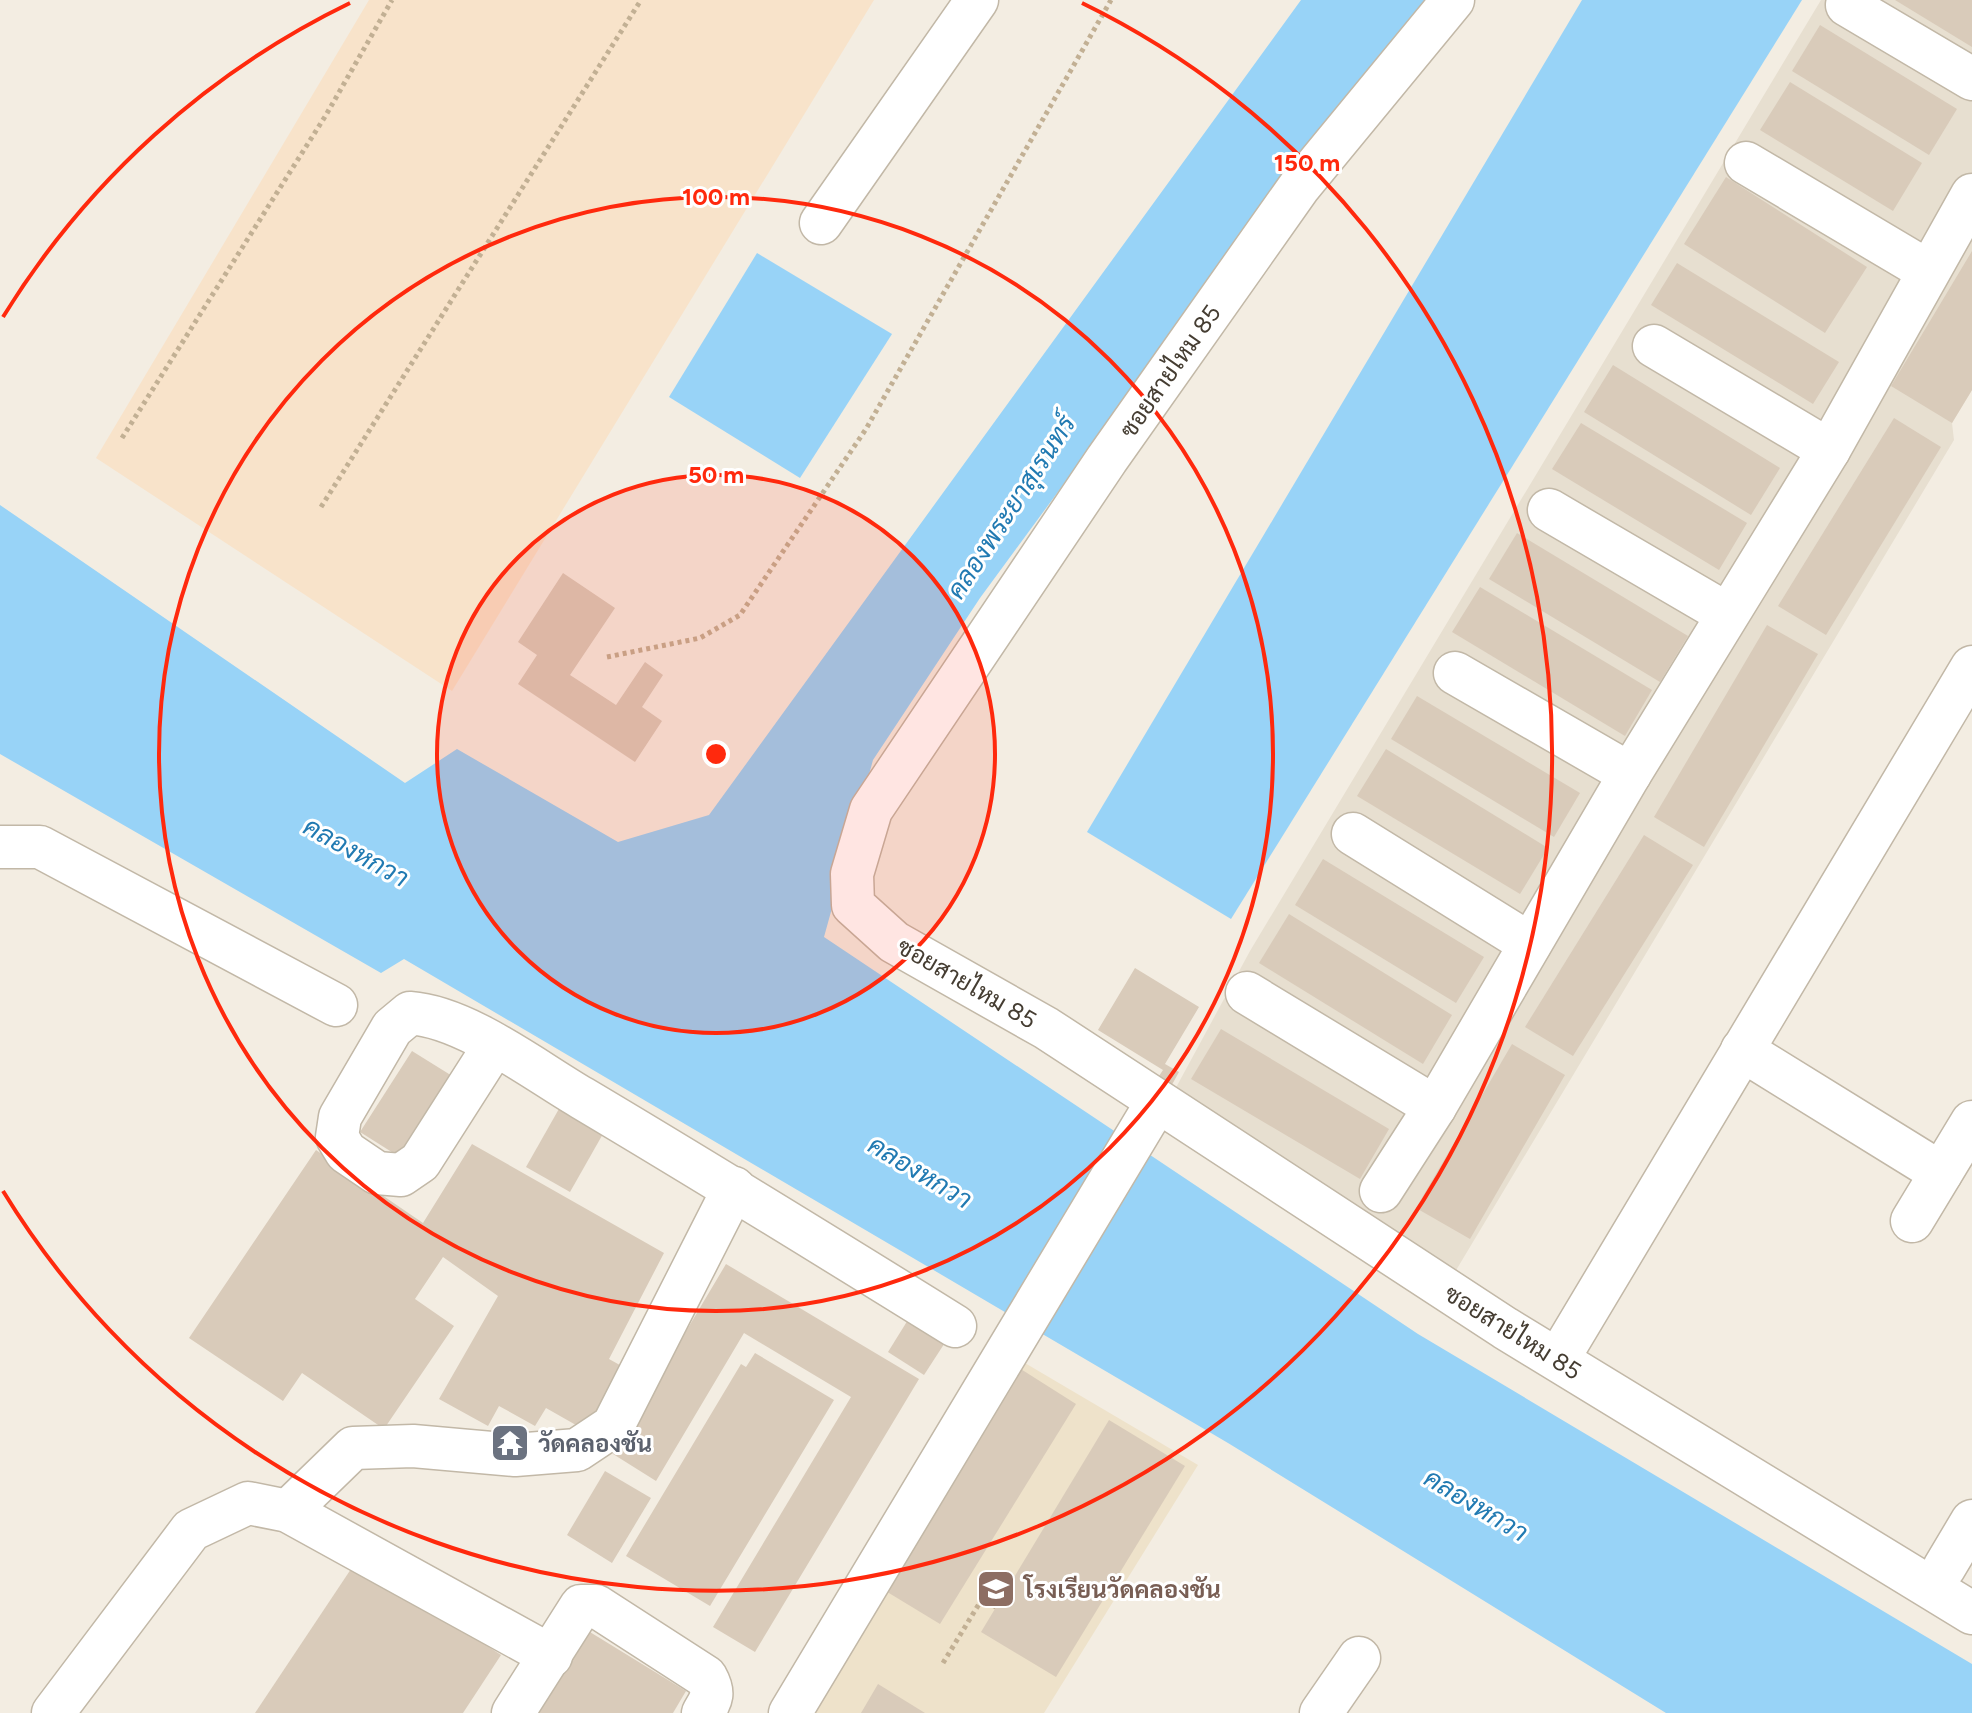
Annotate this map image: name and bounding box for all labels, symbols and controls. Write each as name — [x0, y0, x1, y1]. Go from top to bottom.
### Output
text: 150 m — [1274, 148, 1340, 177]
text: 100 m — [682, 182, 750, 211]
street label: ซอยสายไหม 85 — [1113, 298, 1227, 443]
water label: คลองพระยาสุเรนทร์ — [939, 405, 1086, 606]
text: 50 m — [688, 460, 744, 489]
centre of rings — [702, 740, 730, 768]
water label: คลองหกวา — [298, 810, 414, 894]
street label: ซอยสายไหม 85 — [892, 931, 1042, 1034]
water label: คลองหกวา — [862, 1129, 978, 1215]
street label: ซอยสายไหม 85 — [1439, 1278, 1587, 1386]
temple icon: วัดคลองชัน — [489, 1422, 531, 1464]
place label: วัดคลองชัน — [538, 1429, 652, 1458]
water label: คลองหกวา — [1418, 1462, 1534, 1548]
school or university icon: โรงเรียนวัดคลองชัน — [975, 1568, 1017, 1610]
place label: โรงเรียนวัดคลองชัน — [1022, 1574, 1221, 1604]

